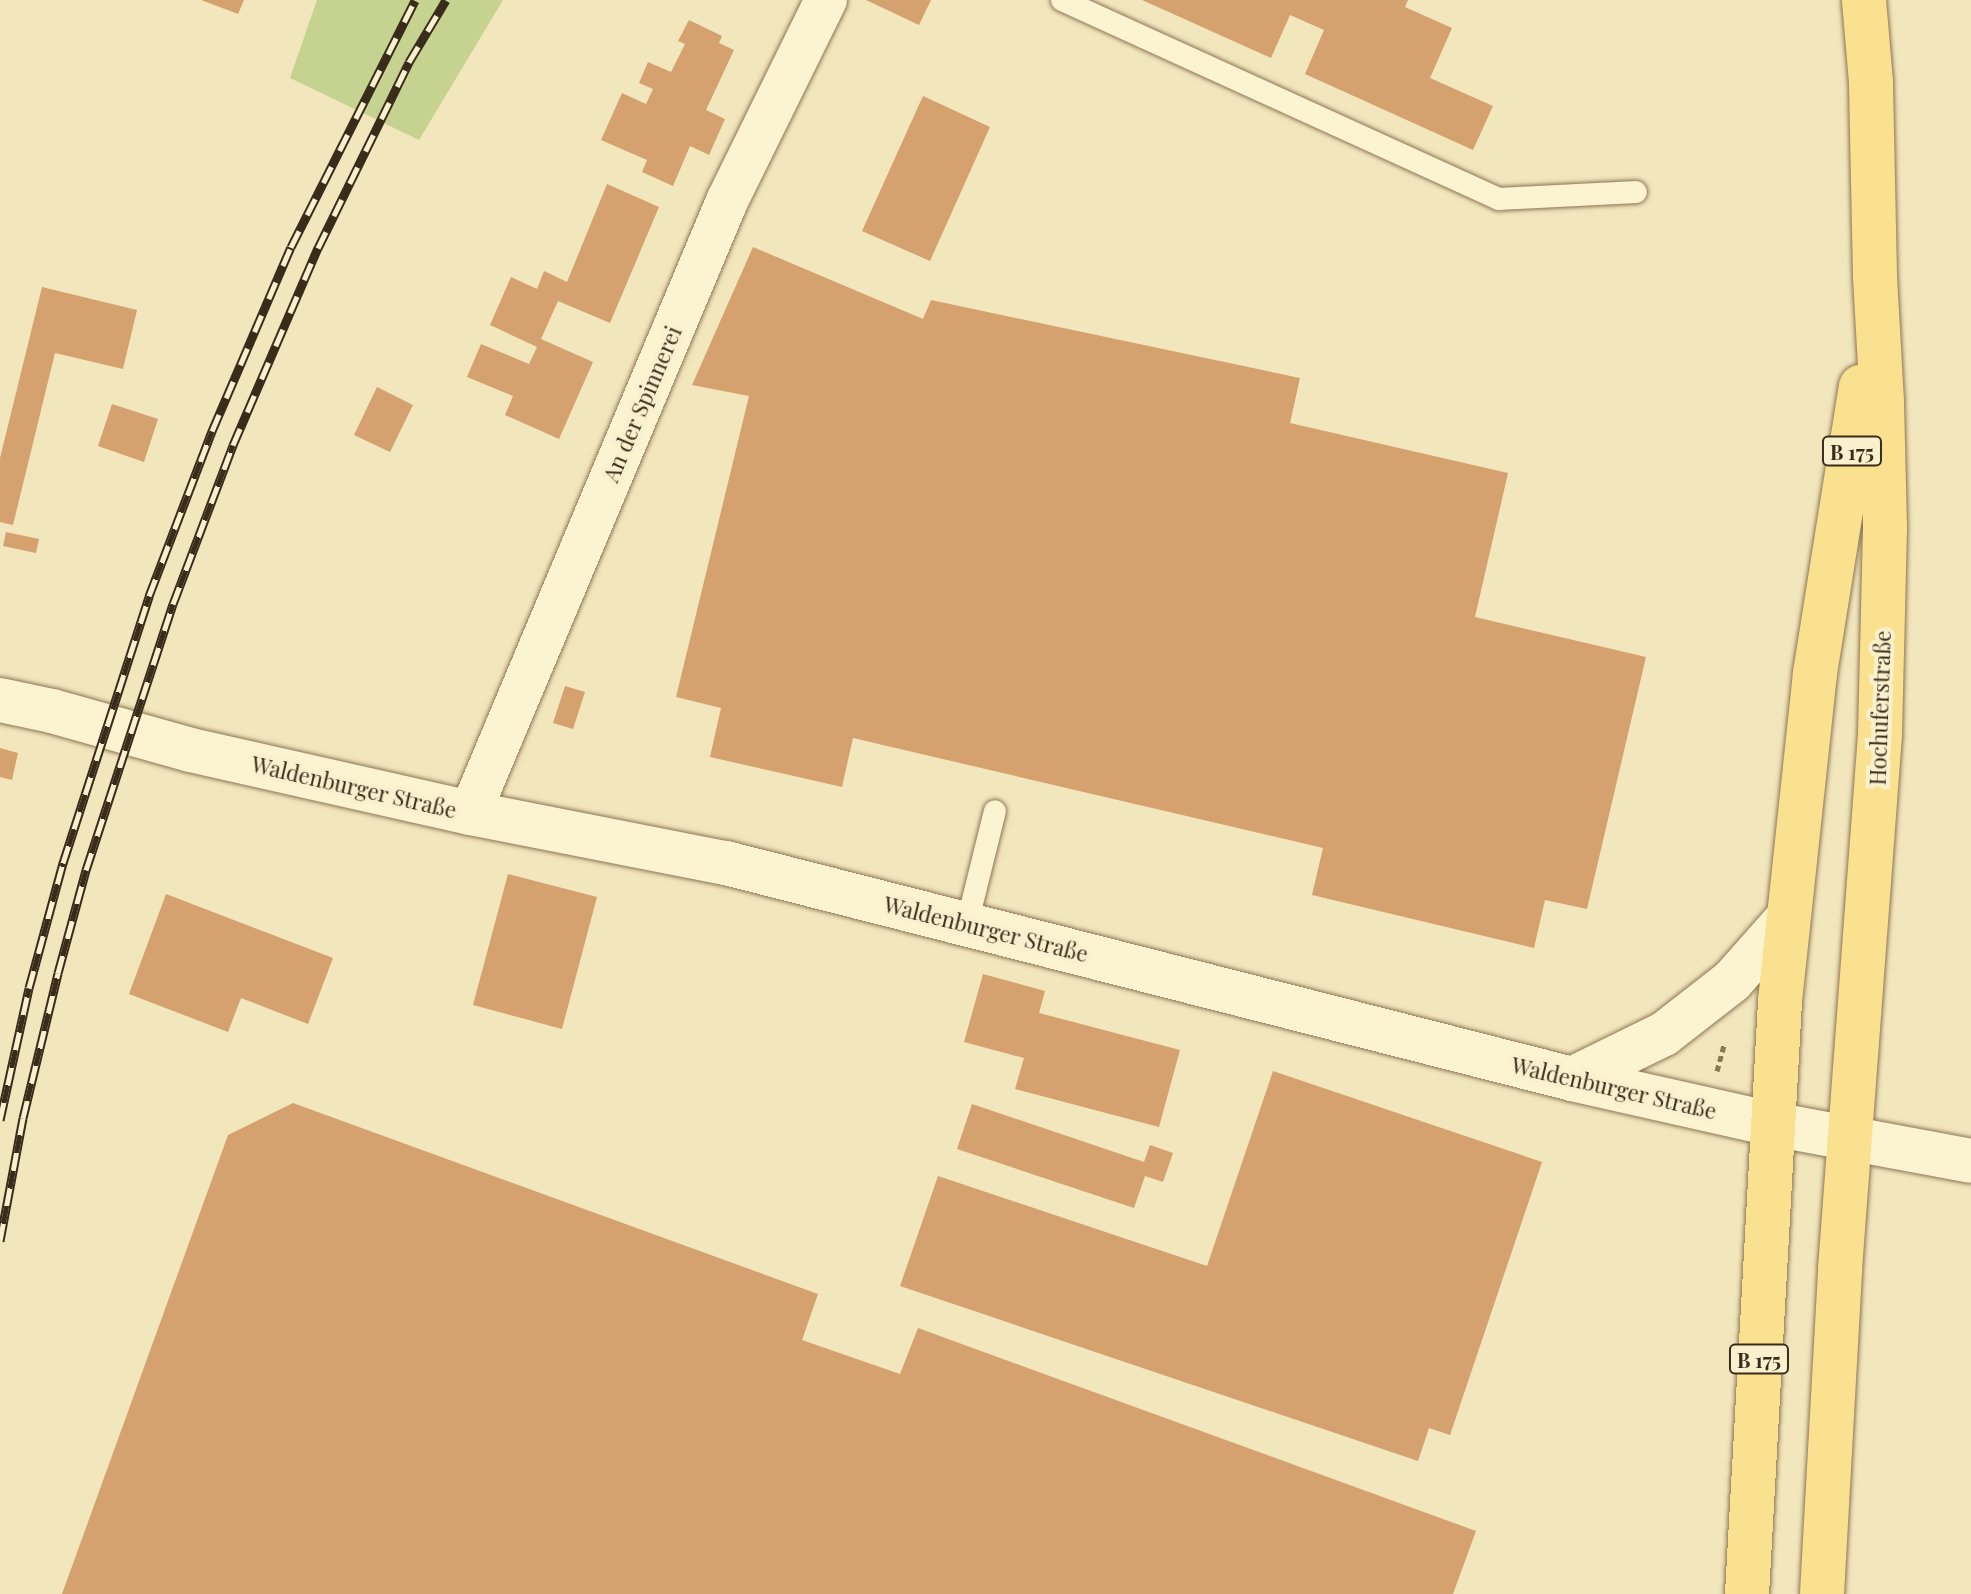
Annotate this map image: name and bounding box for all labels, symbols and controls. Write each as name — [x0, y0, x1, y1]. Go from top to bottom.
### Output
street label: An der Spinnerei — [597, 322, 687, 486]
road number: B 175 — [1820, 435, 1884, 467]
street label: Hochuferstraße — [1864, 630, 1896, 786]
street label: Waldenburger Straße — [249, 751, 459, 823]
street label: Waldenburger Straße — [881, 891, 1091, 967]
street label: Waldenburger Straße — [1509, 1052, 1719, 1124]
road number: B 175 — [1727, 1343, 1791, 1375]

